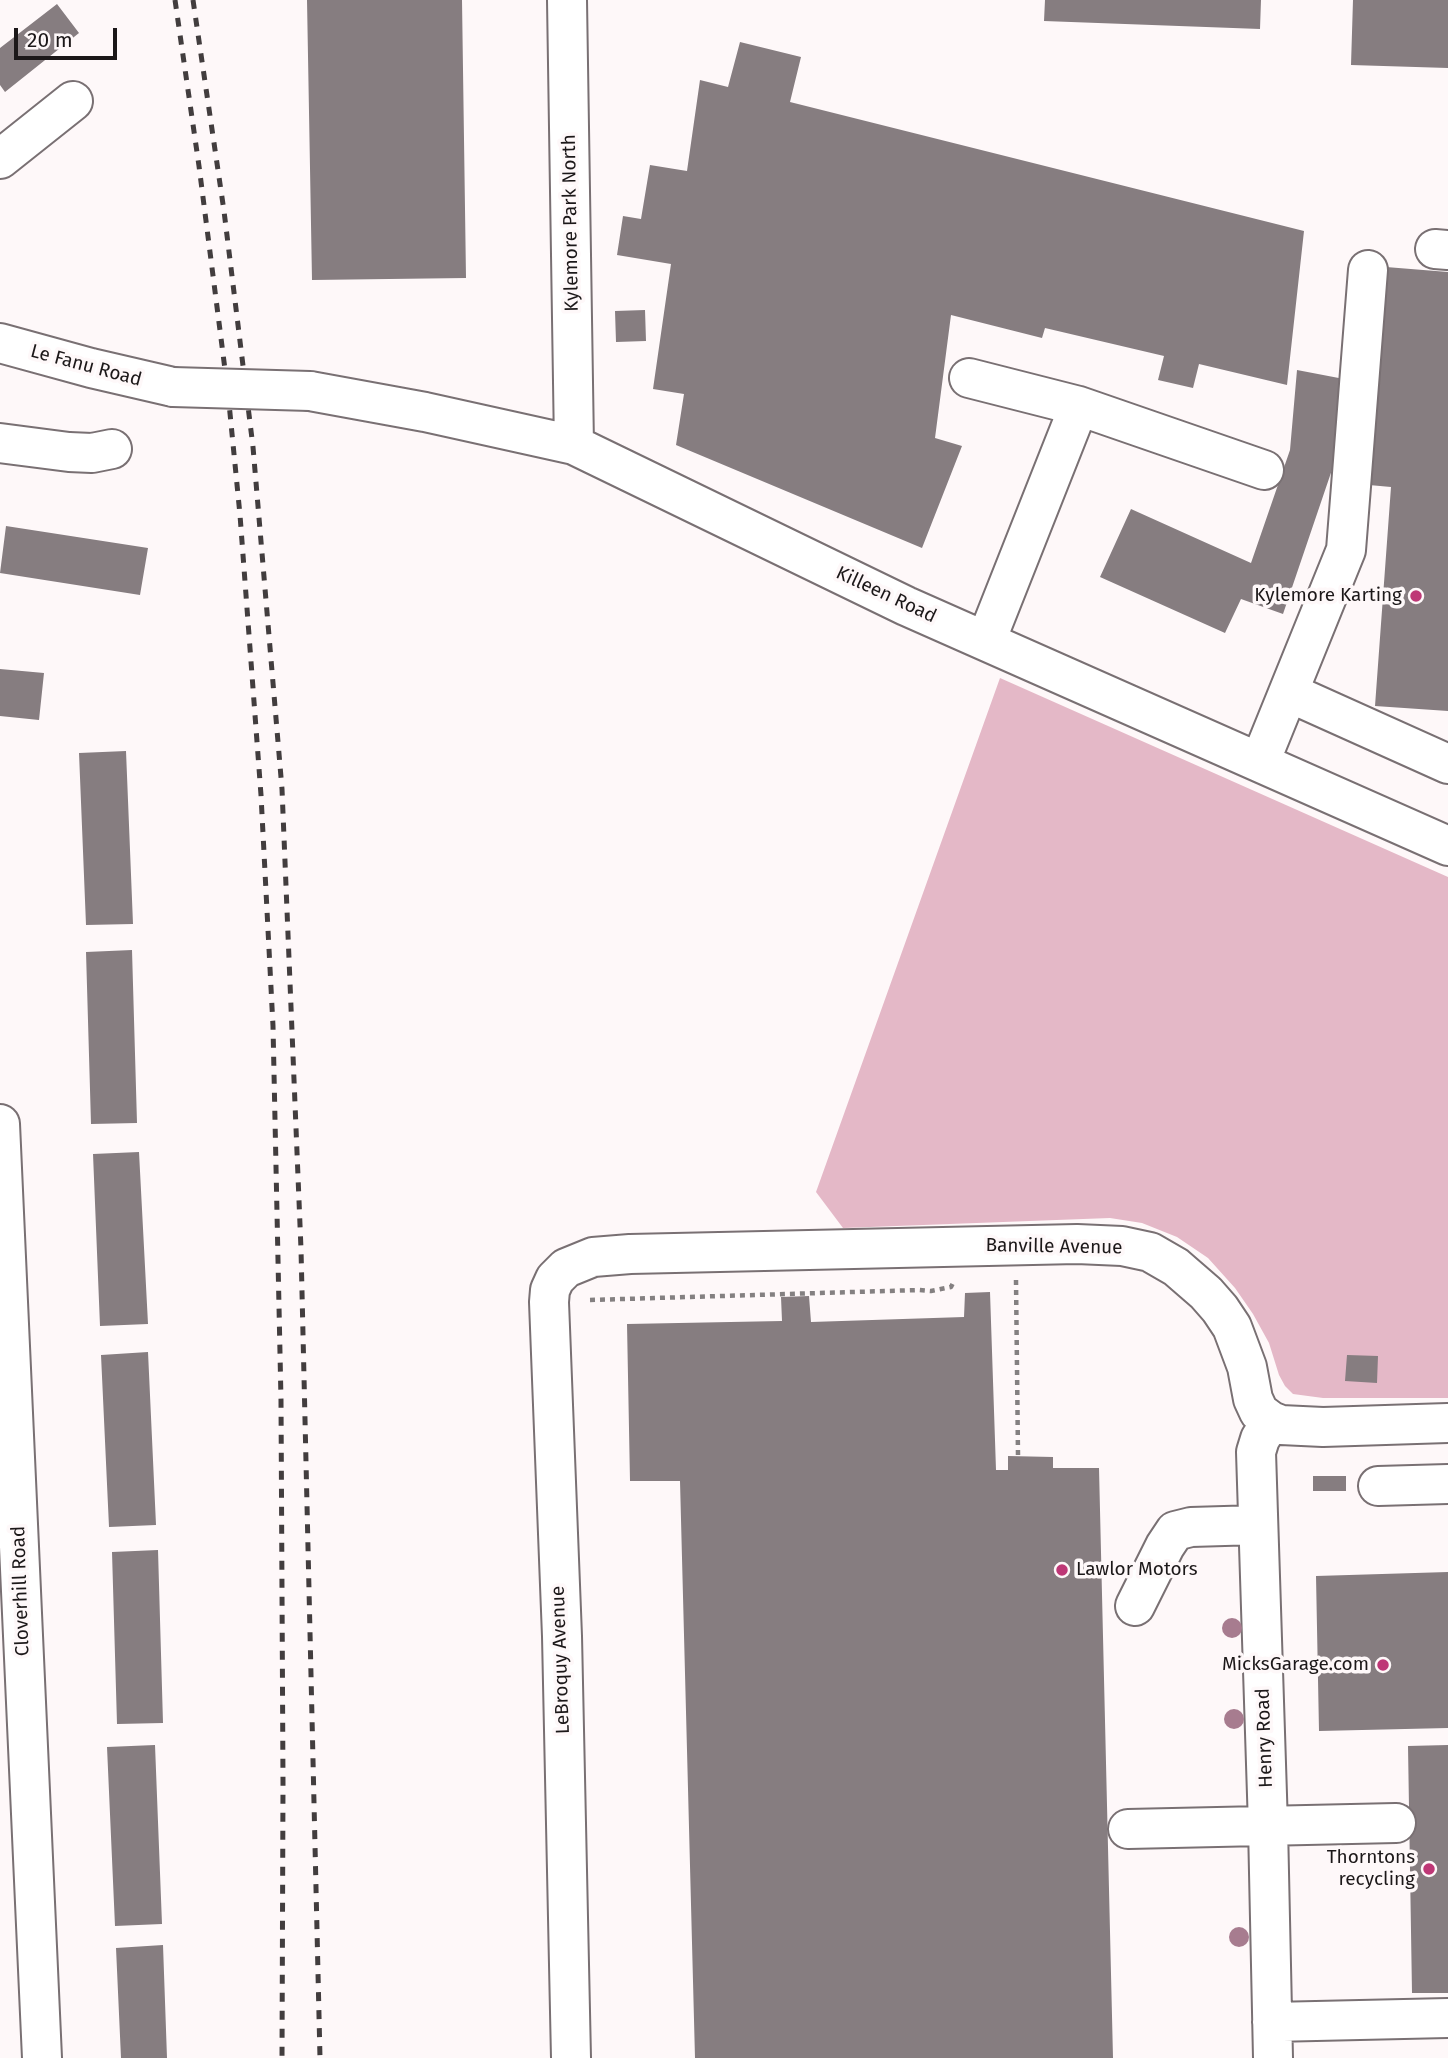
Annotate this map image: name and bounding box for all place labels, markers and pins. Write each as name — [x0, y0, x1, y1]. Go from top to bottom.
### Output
place label: Kylemore Karting — [1254, 585, 1402, 607]
marker: Kylemore Karting — [1408, 588, 1424, 604]
place label: Lawlor Motors — [1076, 1559, 1198, 1581]
marker: Lawlor Motors — [1054, 1562, 1070, 1578]
place label: MicksGarage.com — [1222, 1654, 1369, 1676]
marker: MicksGarage.com — [1375, 1657, 1391, 1673]
place label: Thorntons recycling — [1327, 1847, 1415, 1891]
marker: Thorntons recycling — [1421, 1861, 1437, 1877]

